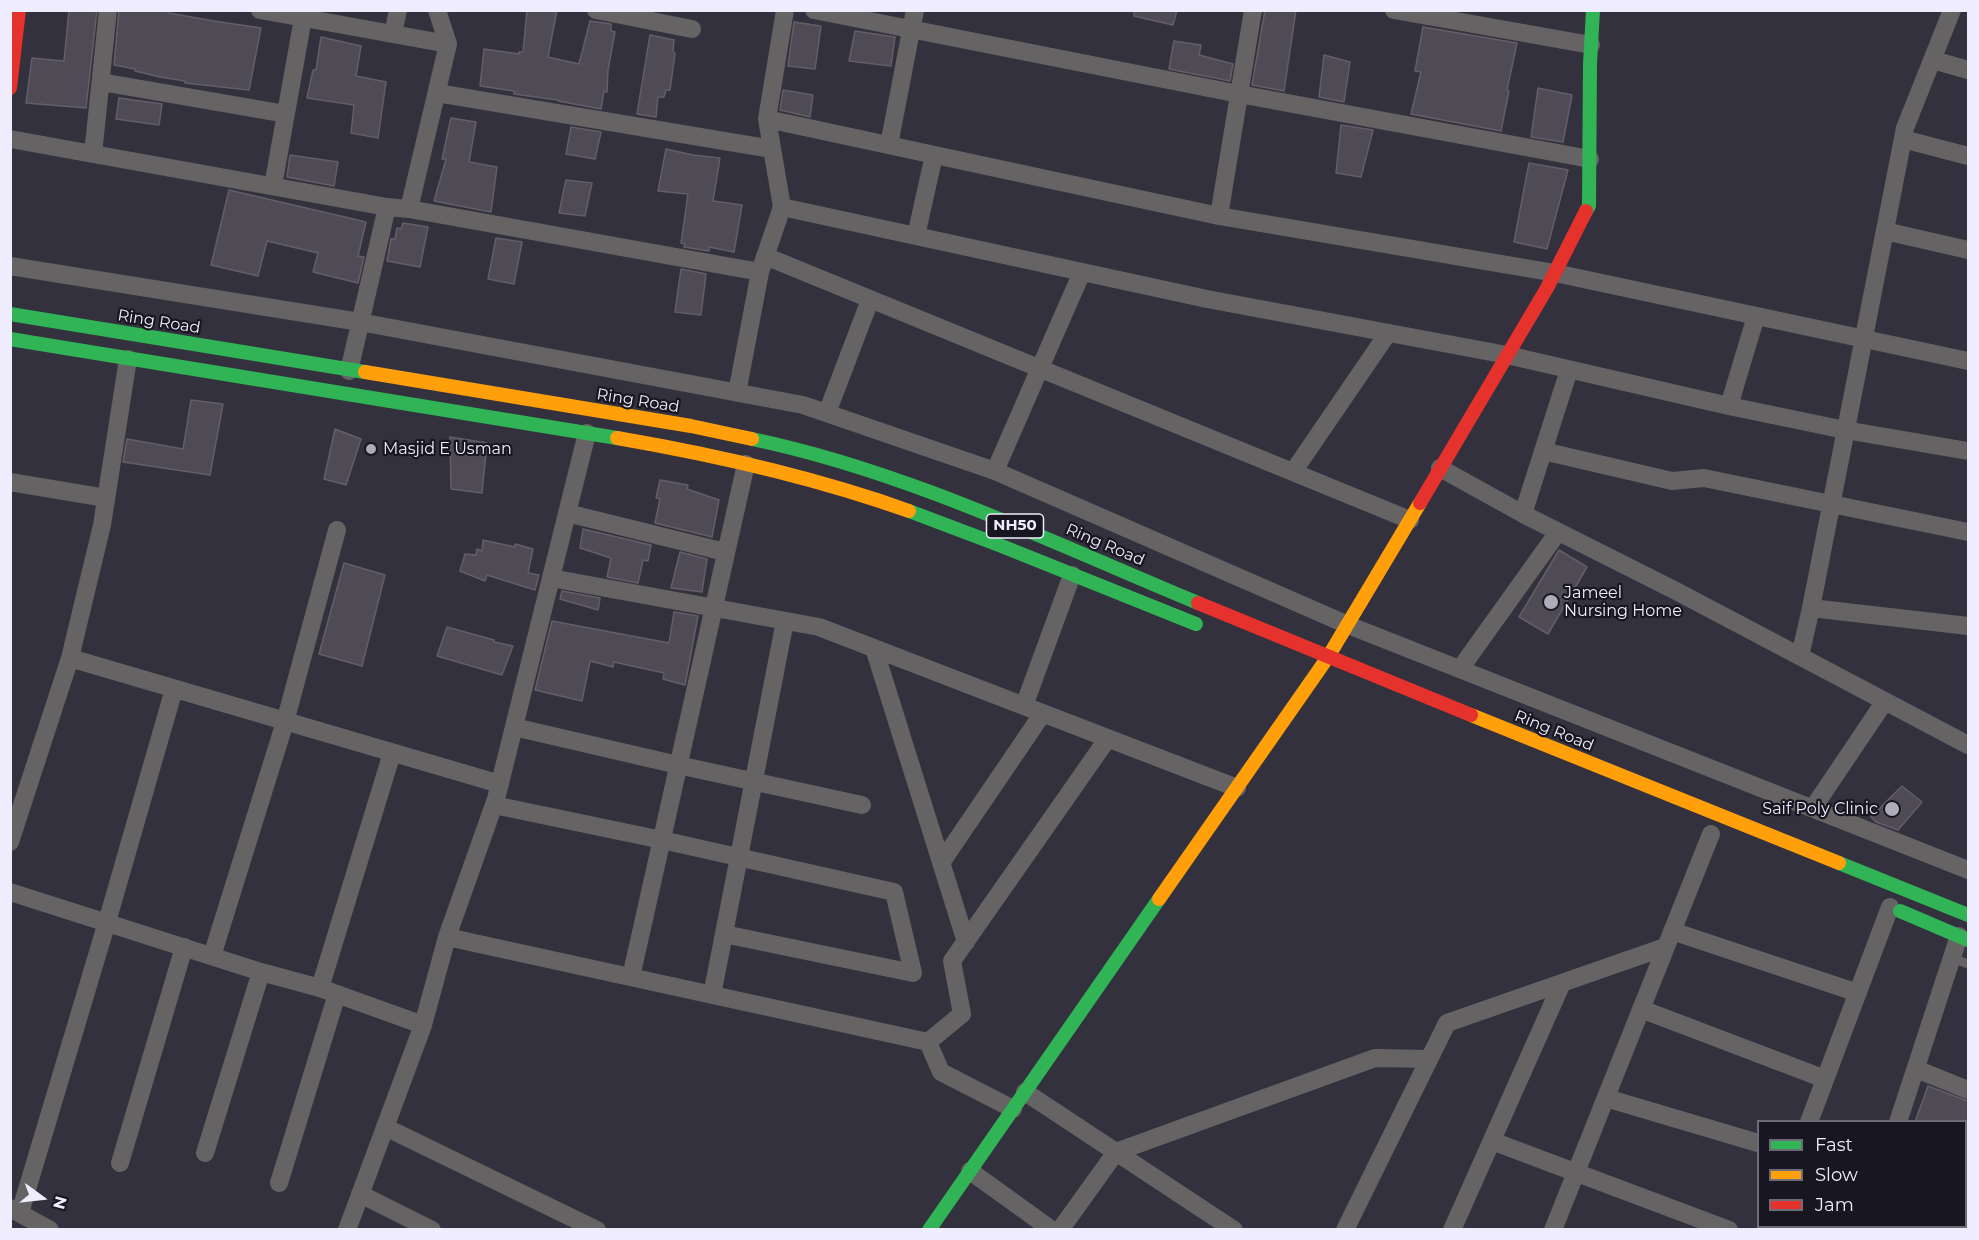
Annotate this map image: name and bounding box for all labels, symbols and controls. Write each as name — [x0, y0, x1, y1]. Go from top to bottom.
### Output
street label: Ring Road — [116, 306, 202, 338]
street label: Ring Road — [595, 385, 681, 417]
place label: Masjid E Usman — [383, 439, 512, 459]
marker: Masjid E Usman — [364, 442, 378, 456]
road number: NH50 — [986, 514, 1044, 538]
street label: Ring Road — [1063, 520, 1147, 570]
place label: Jameel Nursing Home — [1564, 583, 1682, 621]
marker: Jameel Nursing Home — [1542, 593, 1560, 611]
street label: Ring Road — [1512, 706, 1596, 756]
place label: Saif Poly Clinic — [1762, 799, 1878, 819]
marker: Saif Poly Clinic — [1883, 800, 1901, 818]
legend — [1757, 1120, 1967, 1228]
text: Fast — [1815, 1134, 1853, 1156]
text: Slow — [1815, 1164, 1858, 1186]
north arrow — [12, 1168, 72, 1228]
text: N — [49, 1194, 71, 1211]
text: Jam — [1815, 1194, 1854, 1216]

